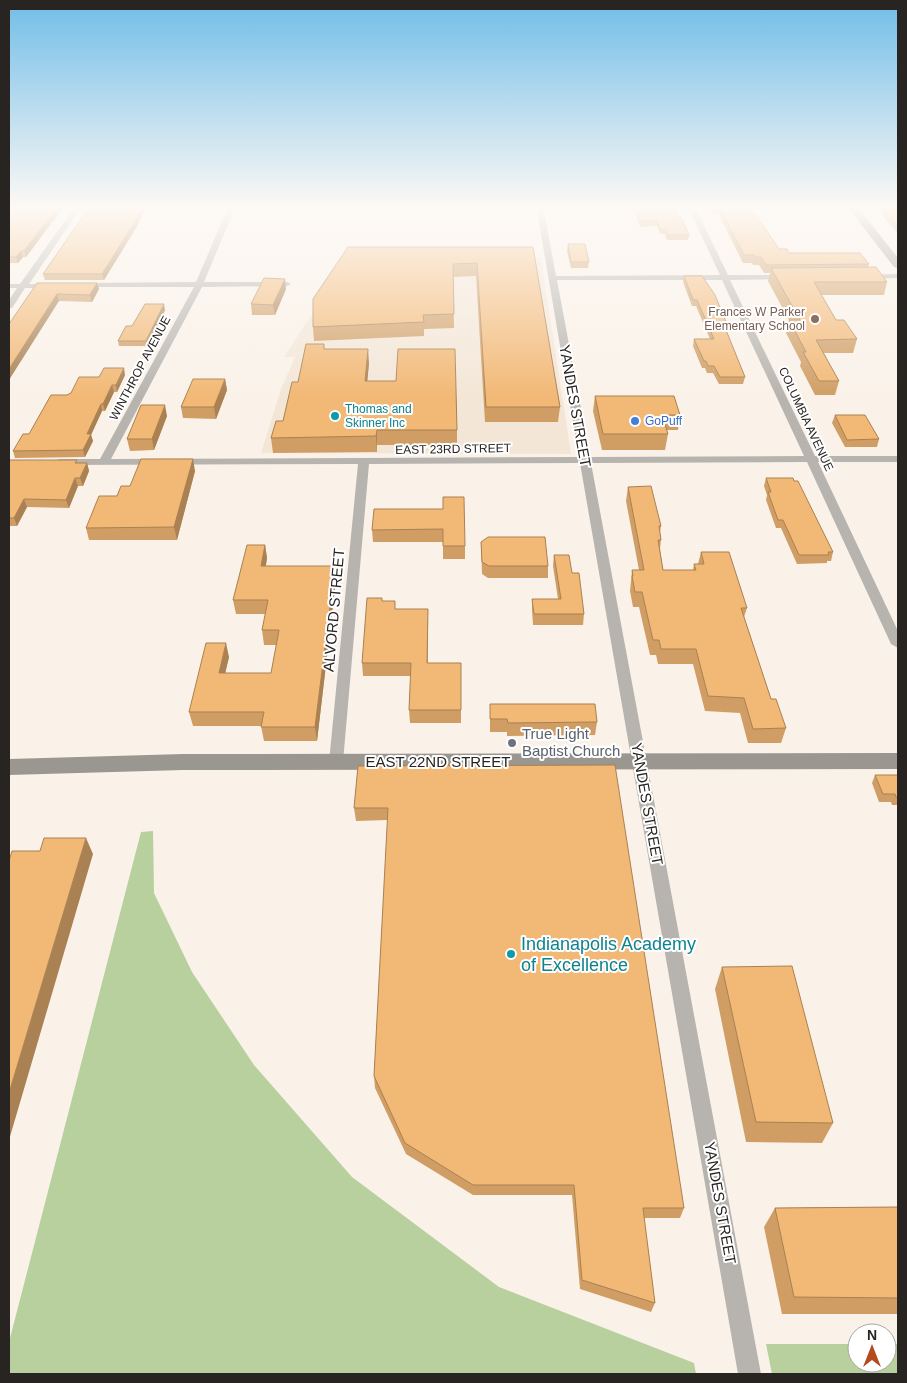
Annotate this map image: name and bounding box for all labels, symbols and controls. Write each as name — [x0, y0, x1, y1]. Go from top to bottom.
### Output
place label: Frances W Parker Elementary School — [704, 305, 805, 333]
street label: WINTHROP AVENUE — [107, 313, 173, 423]
marker: Frances W Parker Elementary School — [809, 313, 821, 325]
street label: YANDES STREET — [556, 343, 595, 468]
street label: COLUMBIA AVENUE — [776, 365, 836, 473]
place label: Thomas and Skinner Inc — [345, 402, 412, 430]
marker: Thomas and Skinner Inc — [329, 410, 341, 422]
place label: GoPuff — [645, 414, 683, 428]
marker: GoPuff — [629, 415, 641, 427]
street label: EAST 23RD STREET — [395, 441, 512, 457]
street label: ALVORD STREET — [320, 547, 347, 672]
place label: True Light Baptist Church — [522, 725, 620, 759]
marker: True Light Baptist Church — [506, 737, 518, 749]
street label: YANDES STREET — [628, 741, 667, 866]
street label: EAST 22ND STREET — [366, 753, 510, 770]
place label: Indianapolis Academy of Excellence — [521, 934, 696, 975]
marker: Indianapolis Academy of Excellence — [505, 948, 517, 960]
street label: YANDES STREET — [701, 1140, 740, 1265]
north arrow — [847, 1323, 897, 1373]
text: N — [867, 1327, 877, 1343]

